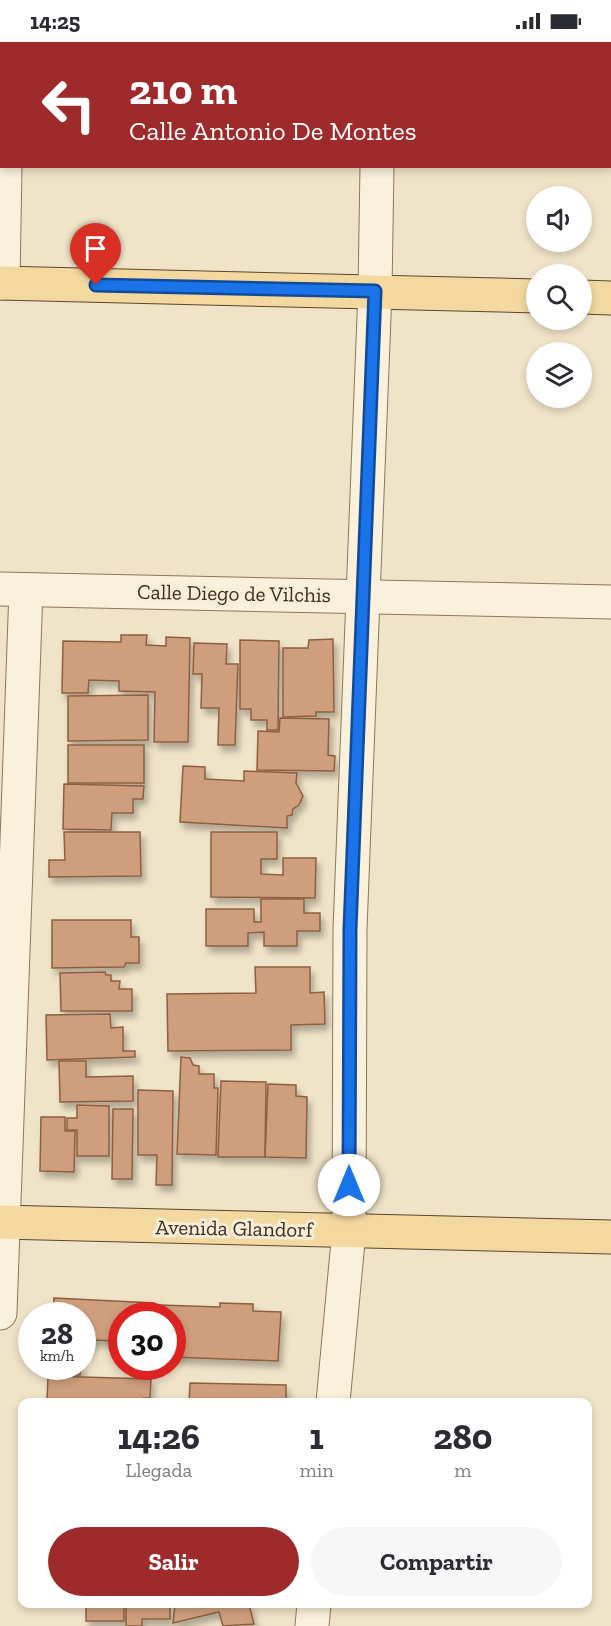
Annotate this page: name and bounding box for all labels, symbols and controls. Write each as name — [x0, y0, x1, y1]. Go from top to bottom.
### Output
text: 14:25 — [30, 8, 80, 35]
text: 210 m — [129, 64, 237, 115]
icon: left — [30, 66, 108, 144]
text: Calle Antonio De Montes — [129, 115, 417, 147]
map controls — [526, 186, 592, 408]
button: sound — [526, 186, 592, 252]
pin — [70, 223, 121, 285]
icon: arrive — [79, 232, 112, 265]
button: search — [526, 264, 592, 330]
button: layers — [526, 342, 592, 408]
street label: Calle Diego de Vilchis — [137, 579, 331, 607]
position arrow — [317, 1153, 381, 1217]
street label: Avenida Glandorf — [155, 1214, 314, 1242]
speed limit sign: 30 — [108, 1302, 186, 1380]
text: 28 — [41, 1316, 73, 1352]
text: km/h — [40, 1347, 74, 1365]
text: 14:26 — [117, 1415, 200, 1458]
text: 1 — [309, 1415, 324, 1458]
text: 280 — [433, 1415, 493, 1458]
text: Llegada — [125, 1458, 192, 1482]
text: min — [299, 1458, 334, 1482]
text: m — [454, 1458, 472, 1482]
button: Salir — [48, 1527, 299, 1596]
button: Compartir — [311, 1527, 562, 1596]

